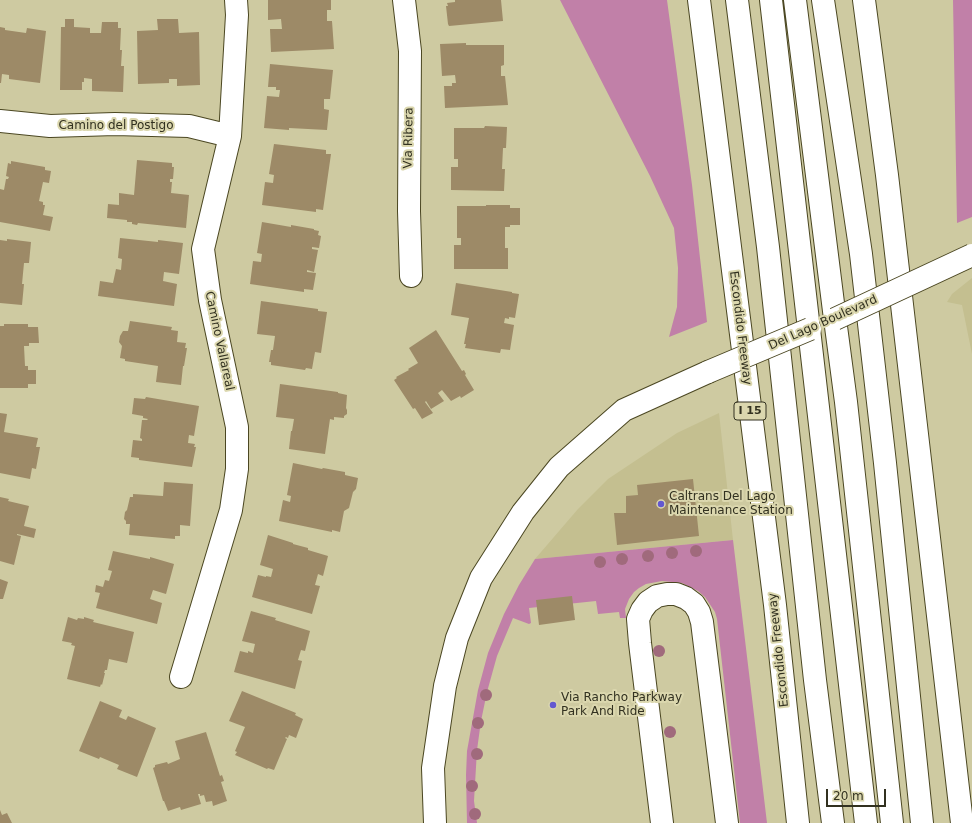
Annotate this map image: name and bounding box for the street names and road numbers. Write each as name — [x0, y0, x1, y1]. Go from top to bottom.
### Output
street label: Via Ribera — [401, 107, 417, 169]
street label: Camino del Postigo — [58, 119, 174, 133]
street label: Escondido Freeway — [726, 270, 754, 386]
street label: Camino Vallareal — [201, 290, 237, 392]
street label: Del Lago Boulevard — [767, 293, 879, 353]
road number: I 15 — [734, 402, 766, 420]
street label: Escondido Freeway — [766, 592, 792, 708]

